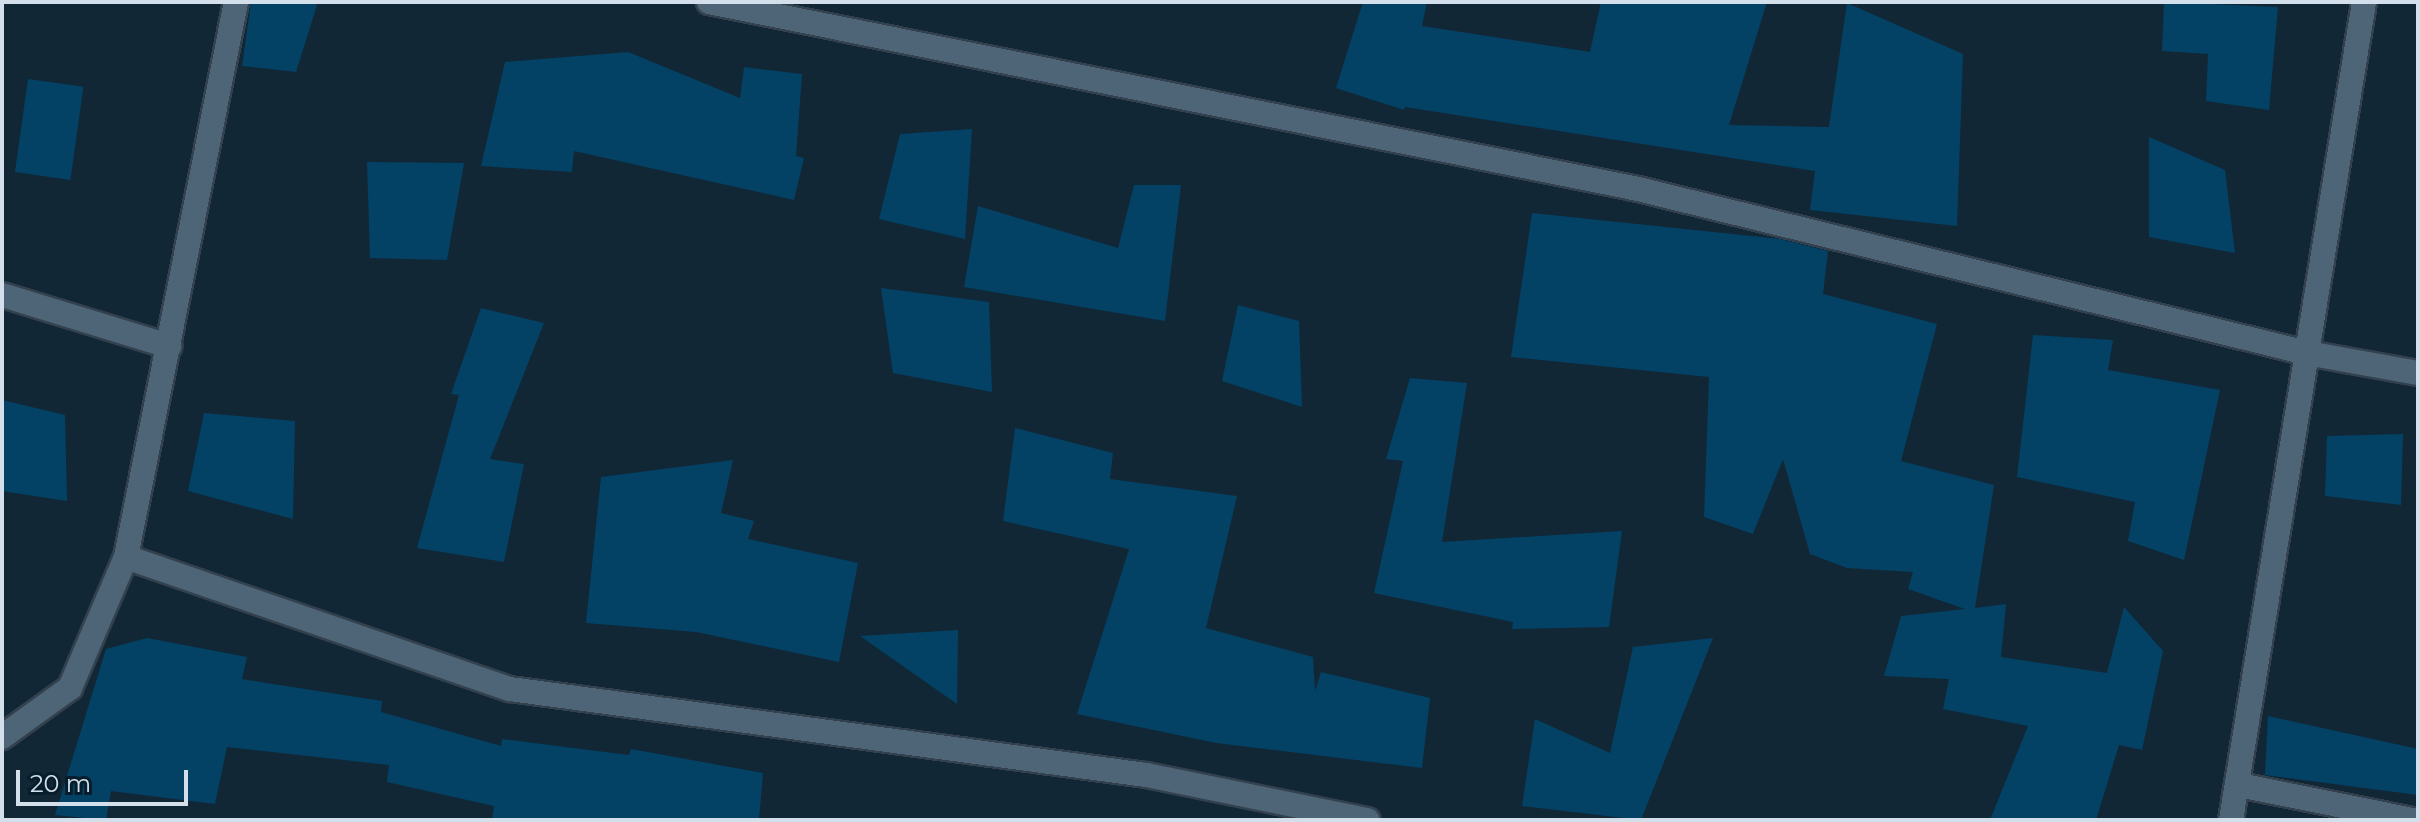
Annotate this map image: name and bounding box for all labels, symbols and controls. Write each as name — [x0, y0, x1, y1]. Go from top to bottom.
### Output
scale bar — [20, 754, 192, 804]
text: 20 m — [30, 769, 91, 798]

